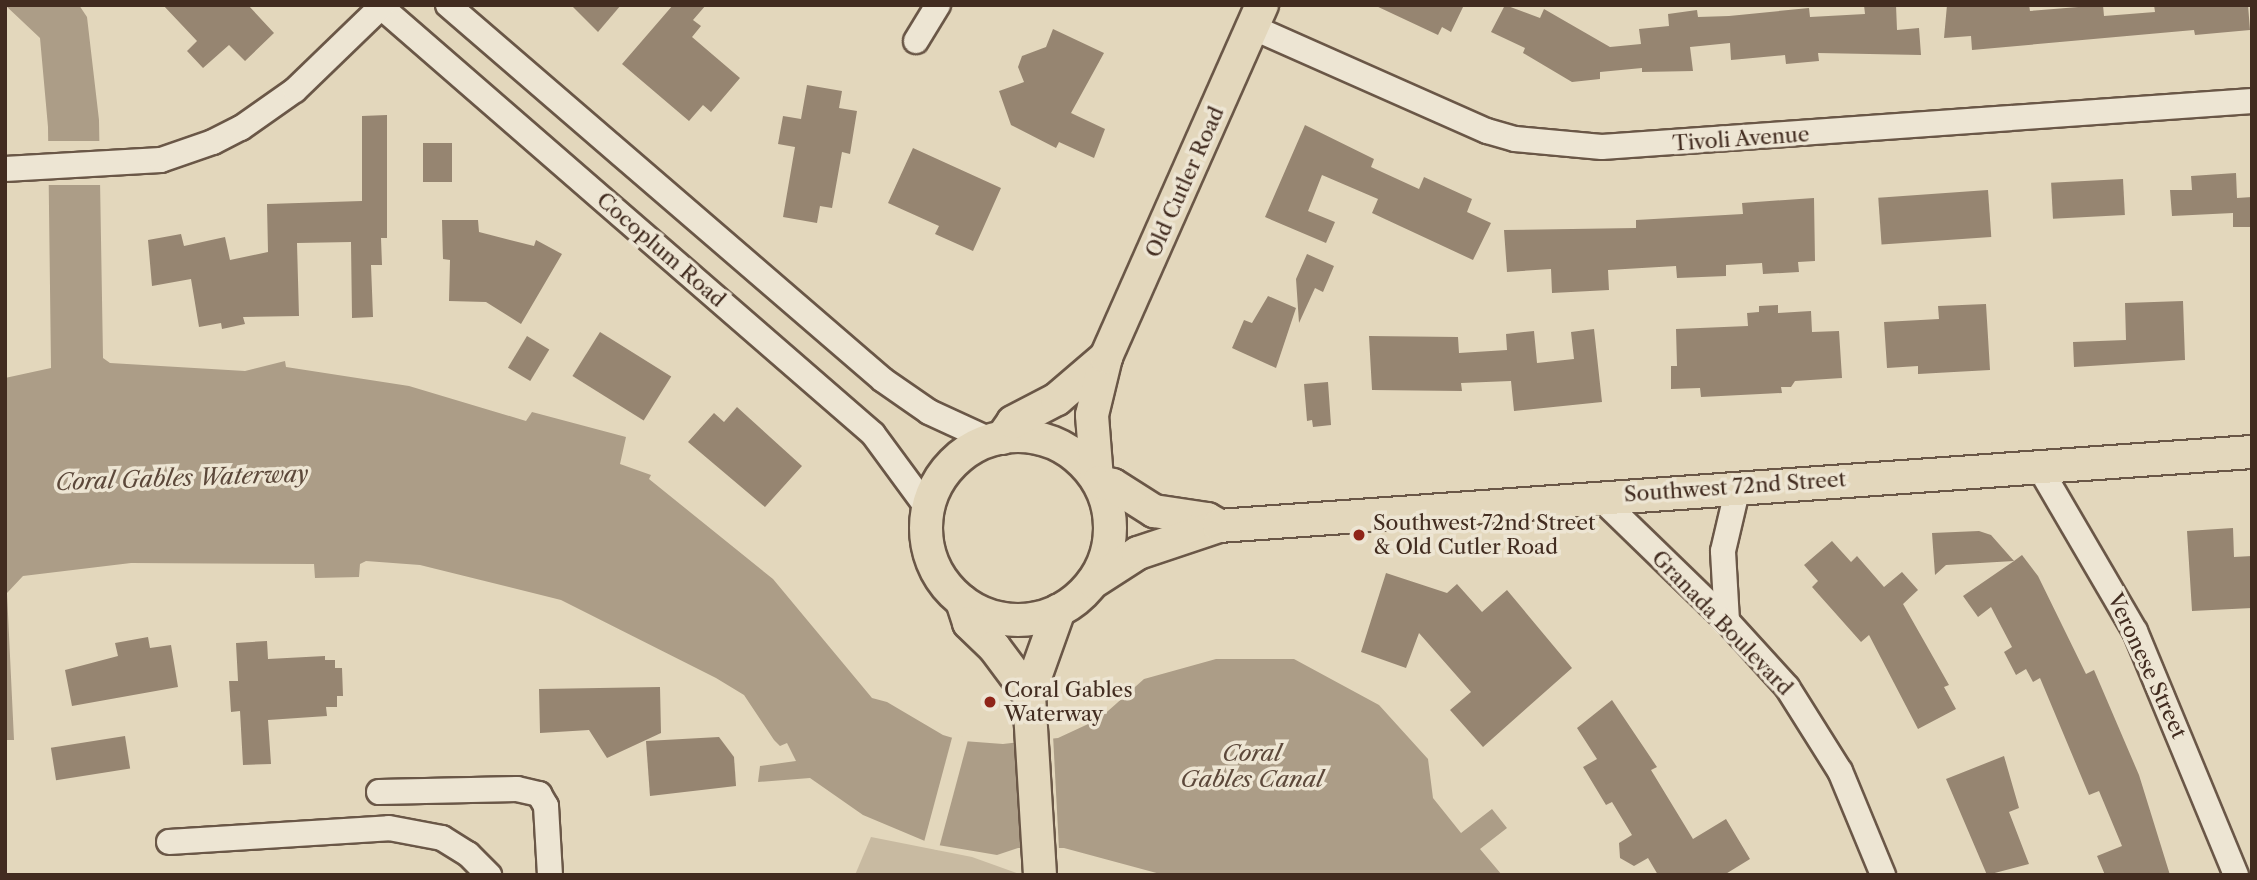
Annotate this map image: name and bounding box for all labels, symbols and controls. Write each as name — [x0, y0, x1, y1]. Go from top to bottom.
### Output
street label: Old Cutler Road — [1140, 103, 1230, 261]
street label: Tivoli Avenue — [1671, 122, 1811, 156]
street label: Cocoplum Road — [592, 187, 730, 313]
water label: Coral Gables Waterway — [55, 460, 309, 496]
street label: Southwest 72nd Street — [1623, 467, 1847, 507]
place label: Southwest 72nd Street & Old Cutler Road — [1373, 510, 1595, 560]
marker: Southwest 72nd Street & Old Cutler Road — [1351, 527, 1367, 543]
street label: Granada Boulevard — [1646, 545, 1798, 701]
street label: Veronese Street — [2102, 589, 2192, 743]
place label: Coral Gables Waterway — [1004, 677, 1133, 727]
marker: Coral Gables Waterway — [982, 694, 998, 710]
water label: Coral Gables Canal — [1180, 739, 1324, 793]

